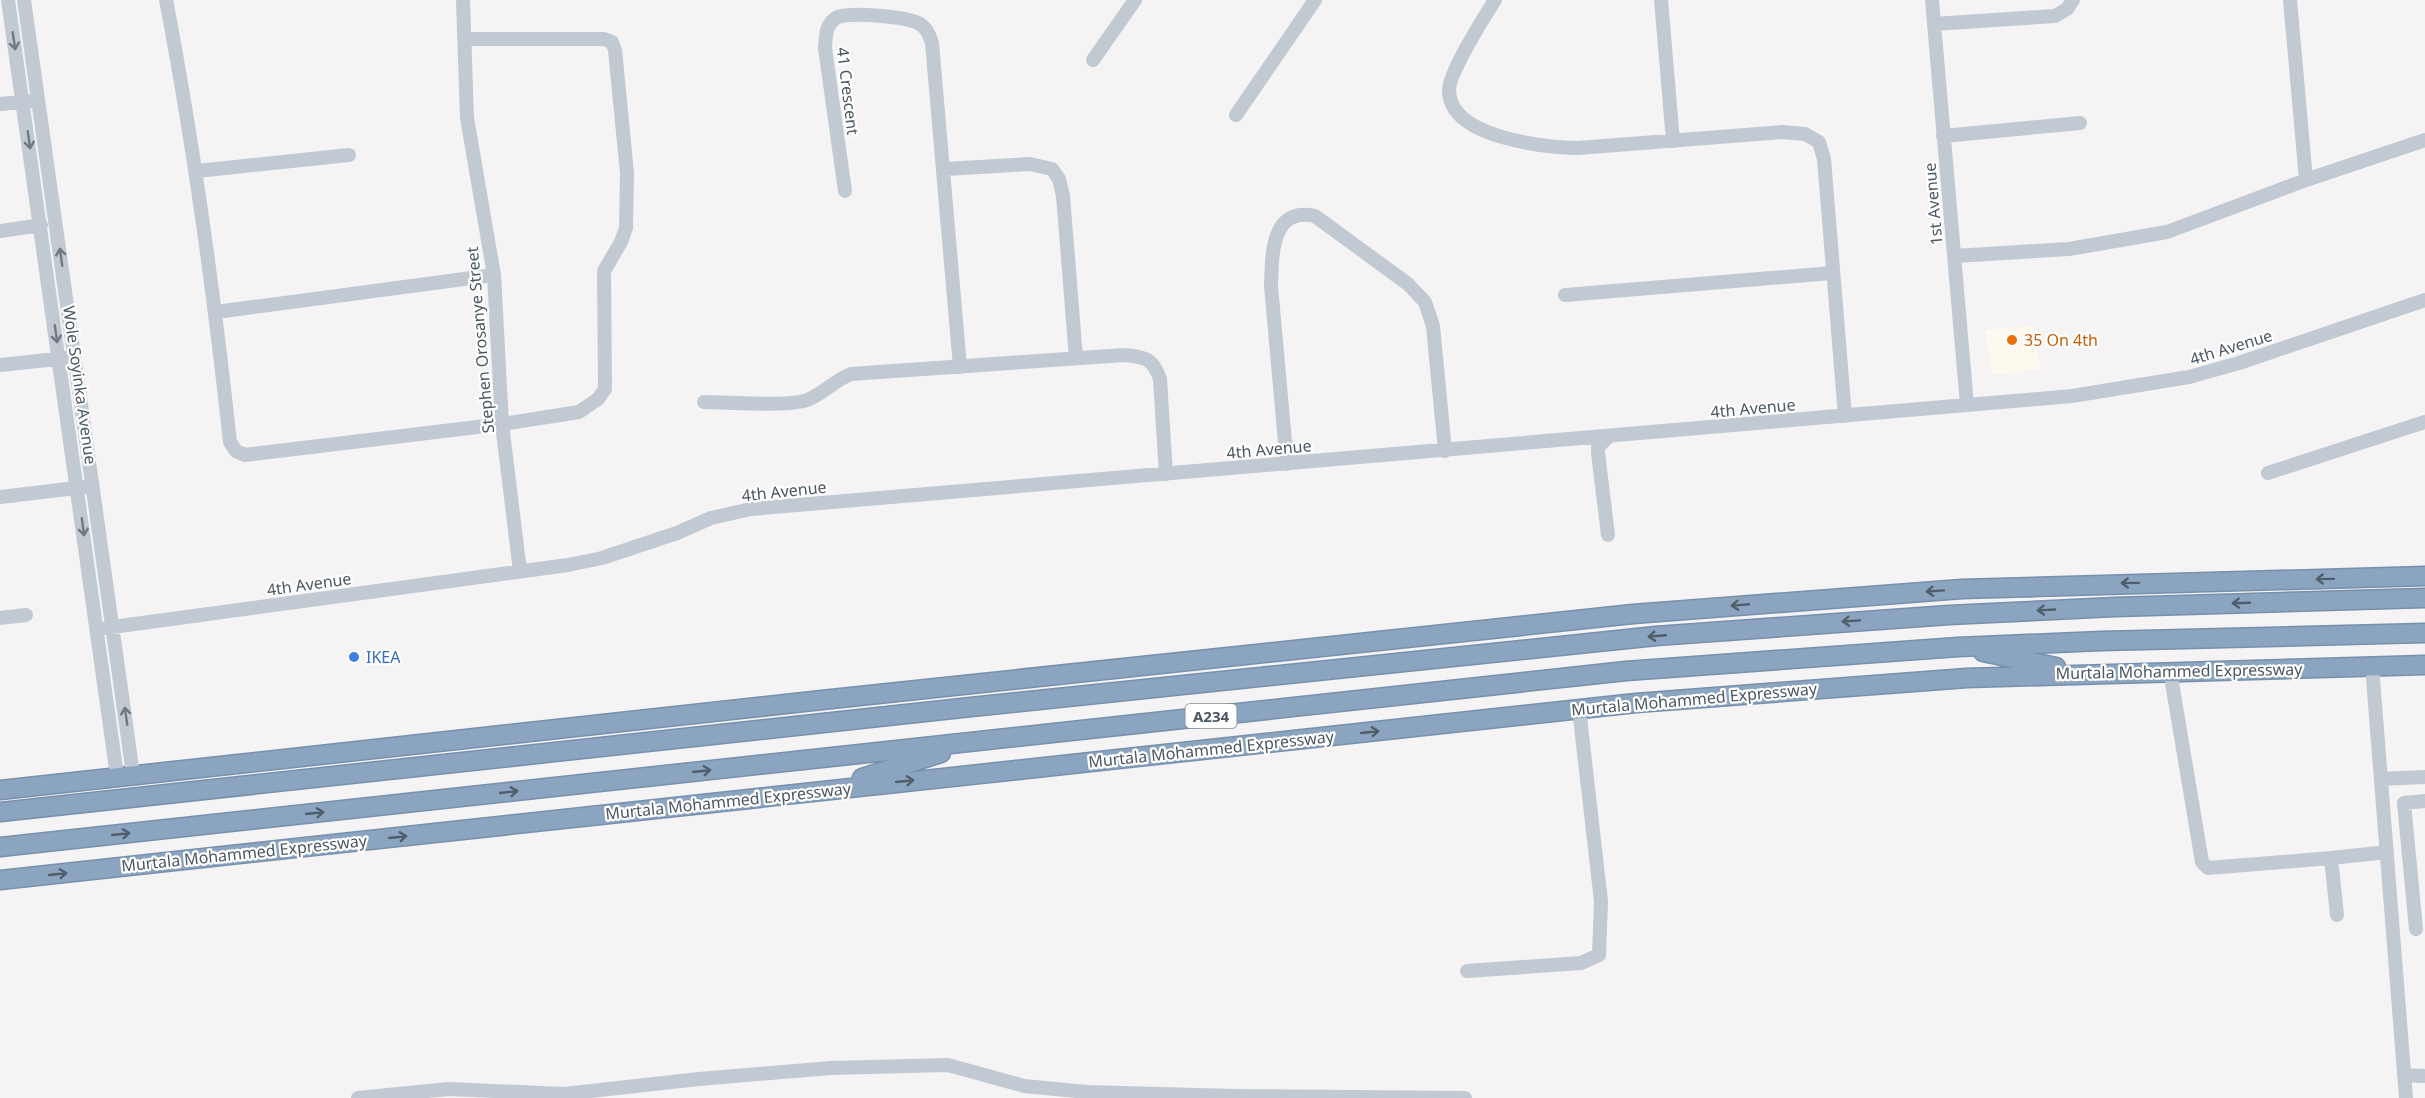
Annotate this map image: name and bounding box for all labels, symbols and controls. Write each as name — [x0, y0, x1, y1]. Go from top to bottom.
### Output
one-way arrow — [8, 31, 19, 51]
street label: 41 Crescent — [832, 46, 864, 136]
one-way arrow — [23, 130, 34, 150]
street label: 1st Avenue — [1918, 162, 1948, 246]
street label: Stephen Orosanye Street — [461, 245, 499, 434]
one-way arrow — [55, 248, 66, 268]
street label: Wole Soyinka Avenue — [58, 304, 102, 466]
one-way arrow — [50, 323, 61, 343]
street label: 4th Avenue — [2187, 324, 2275, 370]
place label: 35 On 4th — [2024, 329, 2098, 351]
marker: 35 On 4th — [2005, 333, 2019, 347]
street label: 4th Avenue — [1710, 393, 1796, 423]
street label: 4th Avenue — [1226, 434, 1312, 464]
street label: 4th Avenue — [741, 476, 827, 506]
one-way arrow — [77, 516, 88, 536]
street label: 4th Avenue — [265, 567, 353, 601]
one-way arrow — [2315, 573, 2335, 585]
one-way arrow — [2120, 577, 2140, 589]
one-way arrow — [1925, 586, 1945, 597]
one-way arrow — [2231, 597, 2251, 608]
one-way arrow — [1731, 600, 1751, 611]
one-way arrow — [2036, 605, 2056, 616]
one-way arrow — [1842, 615, 1861, 626]
one-way arrow — [1647, 631, 1667, 642]
place label: IKEA — [366, 646, 401, 668]
marker: IKEA — [347, 650, 361, 664]
street label: Murtala Mohammed Expressway — [2056, 658, 2303, 684]
street label: Murtala Mohammed Expressway — [1570, 677, 1819, 721]
road number: A234 — [1186, 704, 1236, 728]
one-way arrow — [120, 707, 131, 726]
street label: Murtala Mohammed Expressway — [1087, 725, 1336, 773]
one-way arrow — [1360, 726, 1380, 737]
one-way arrow — [692, 765, 712, 776]
one-way arrow — [895, 776, 915, 787]
street label: Murtala Mohammed Expressway — [604, 777, 853, 825]
one-way arrow — [498, 786, 518, 797]
one-way arrow — [304, 807, 324, 818]
one-way arrow — [110, 828, 130, 839]
street label: Murtala Mohammed Expressway — [120, 829, 369, 877]
one-way arrow — [388, 831, 408, 842]
one-way arrow — [48, 868, 68, 879]

